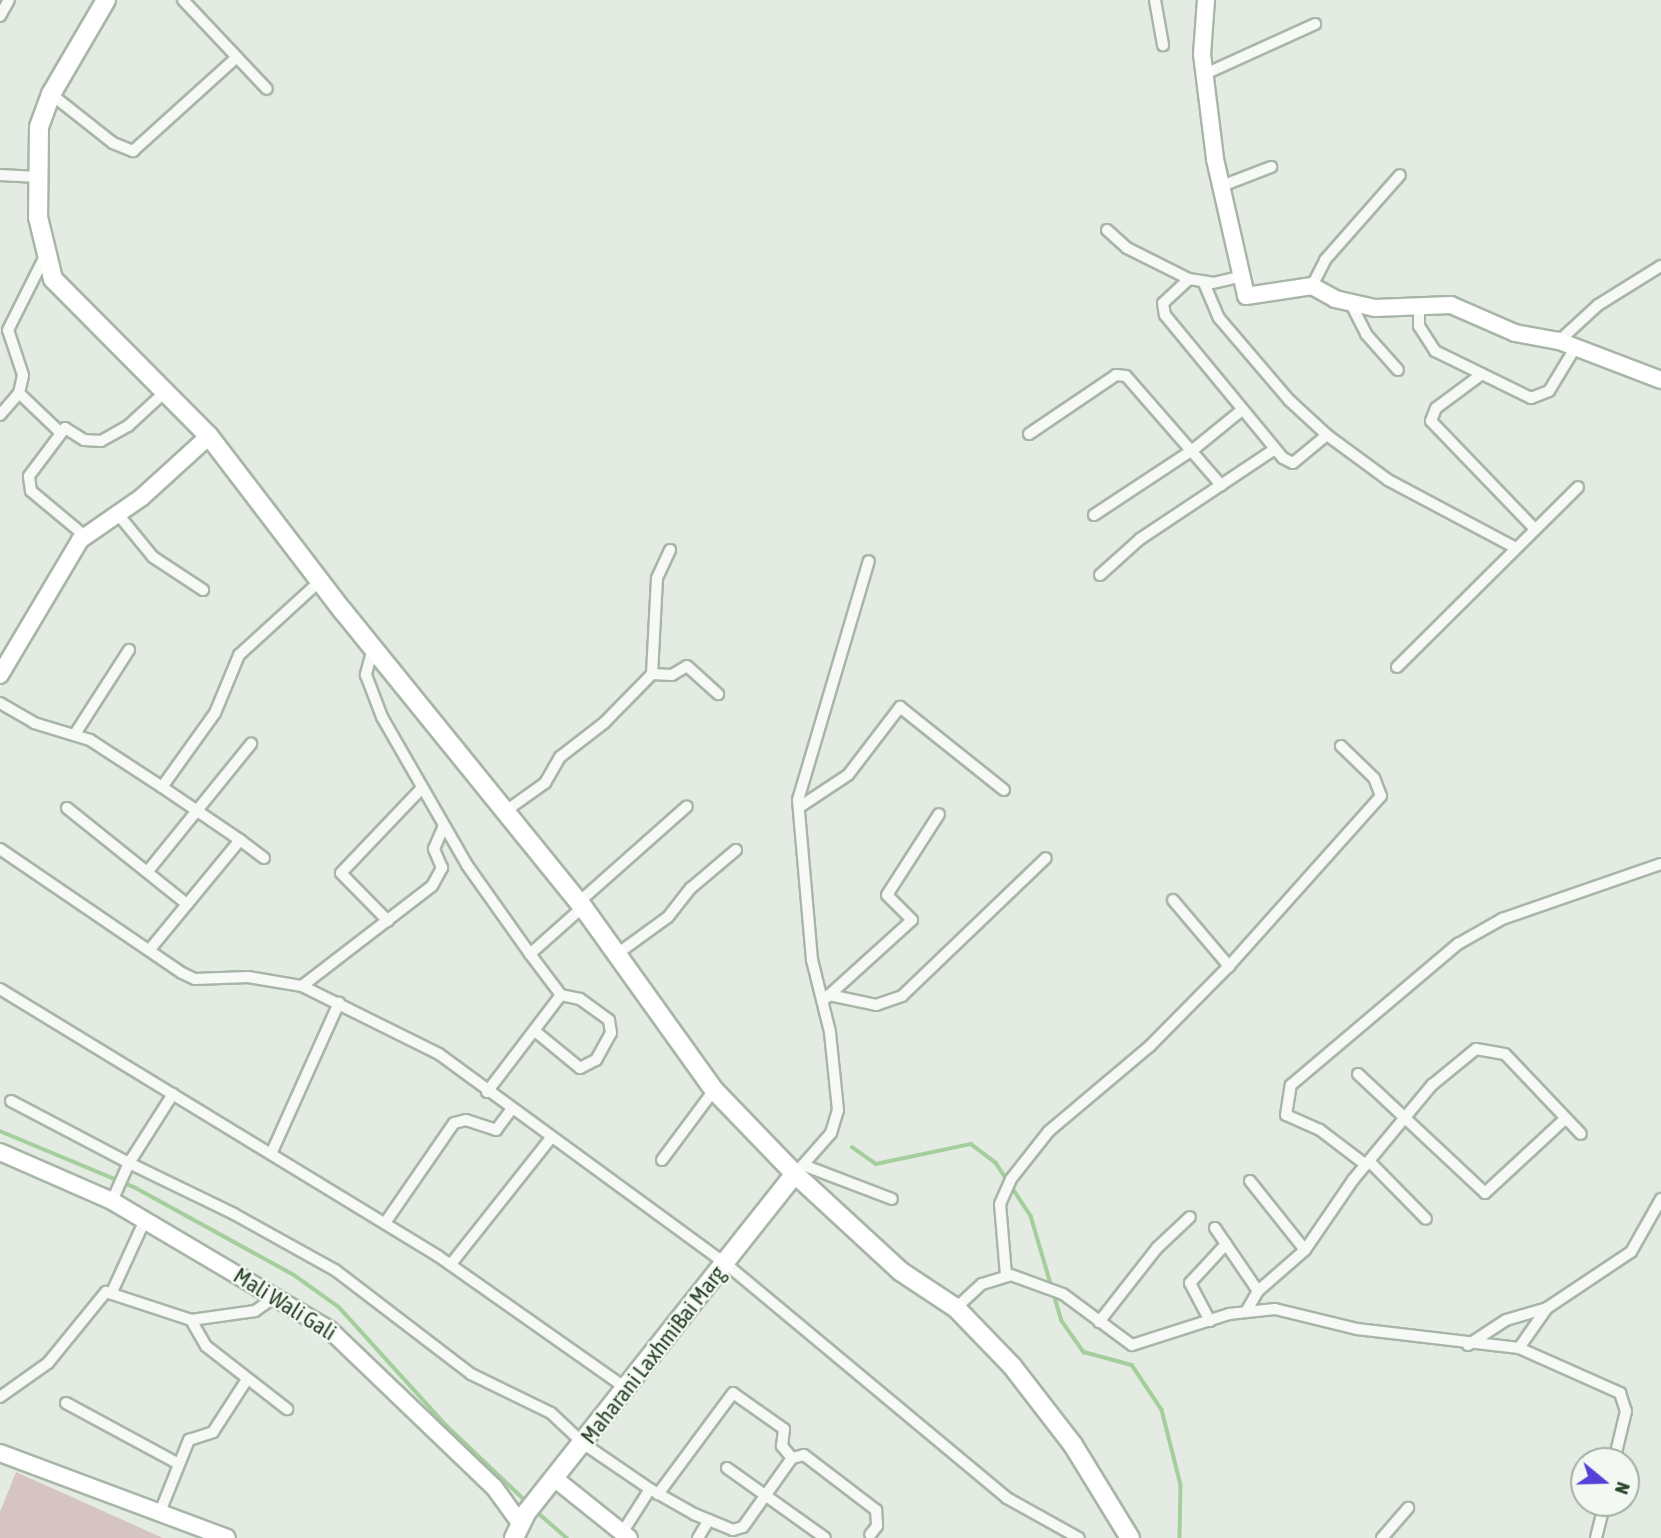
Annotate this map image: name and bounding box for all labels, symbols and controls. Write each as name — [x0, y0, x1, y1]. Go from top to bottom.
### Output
street label: Maharani LaxhmiBai Marg — [575, 1260, 731, 1450]
street label: Mali Wali Gali — [228, 1262, 342, 1346]
north arrow — [1570, 1447, 1640, 1517]
text: N — [1611, 1479, 1635, 1497]

